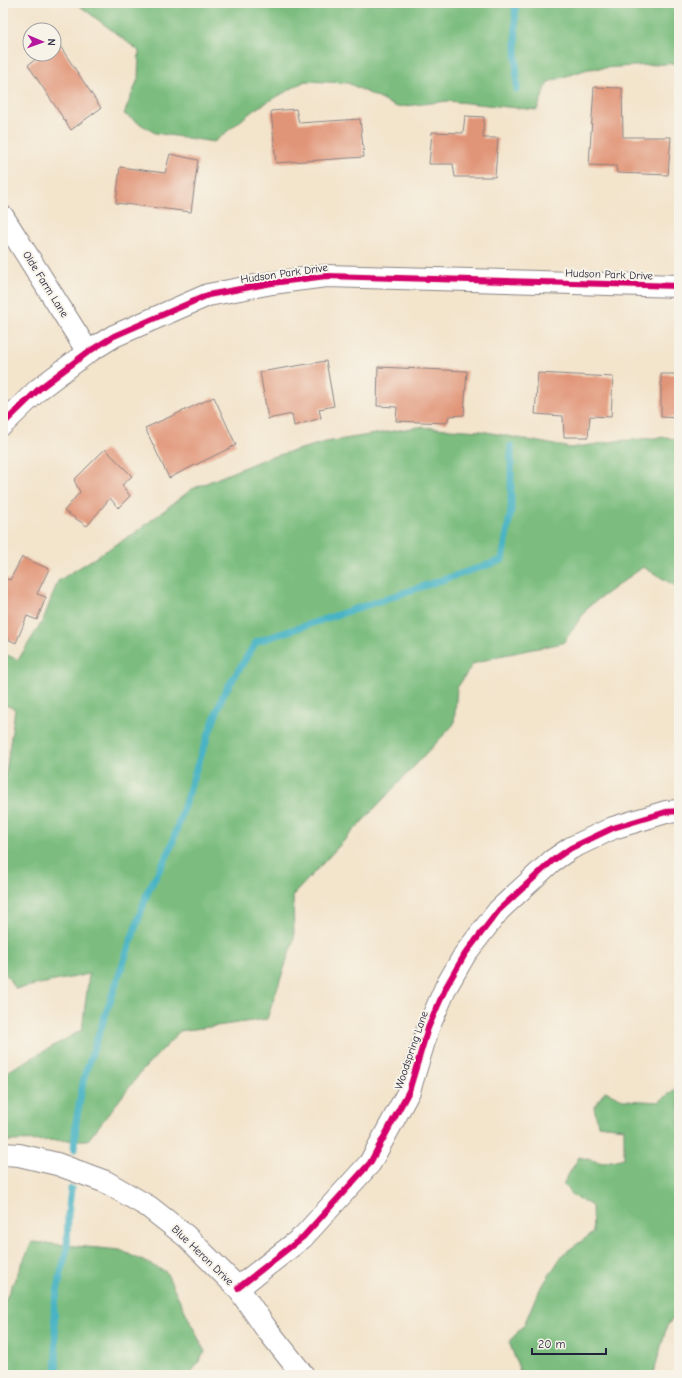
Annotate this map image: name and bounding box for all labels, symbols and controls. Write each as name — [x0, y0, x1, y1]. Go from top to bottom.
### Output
north arrow — [22, 22, 62, 62]
text: N — [45, 39, 58, 46]
street label: Olde Farm Lane — [20, 249, 71, 320]
street label: Hudson Park Drive — [240, 261, 329, 286]
street label: Hudson Park Drive — [565, 266, 654, 283]
street label: Woodspring Lane — [392, 1009, 431, 1091]
street label: Blue Heron Drive — [169, 1223, 237, 1288]
scale bar — [532, 1330, 606, 1356]
text: 20 m — [538, 1337, 566, 1351]

